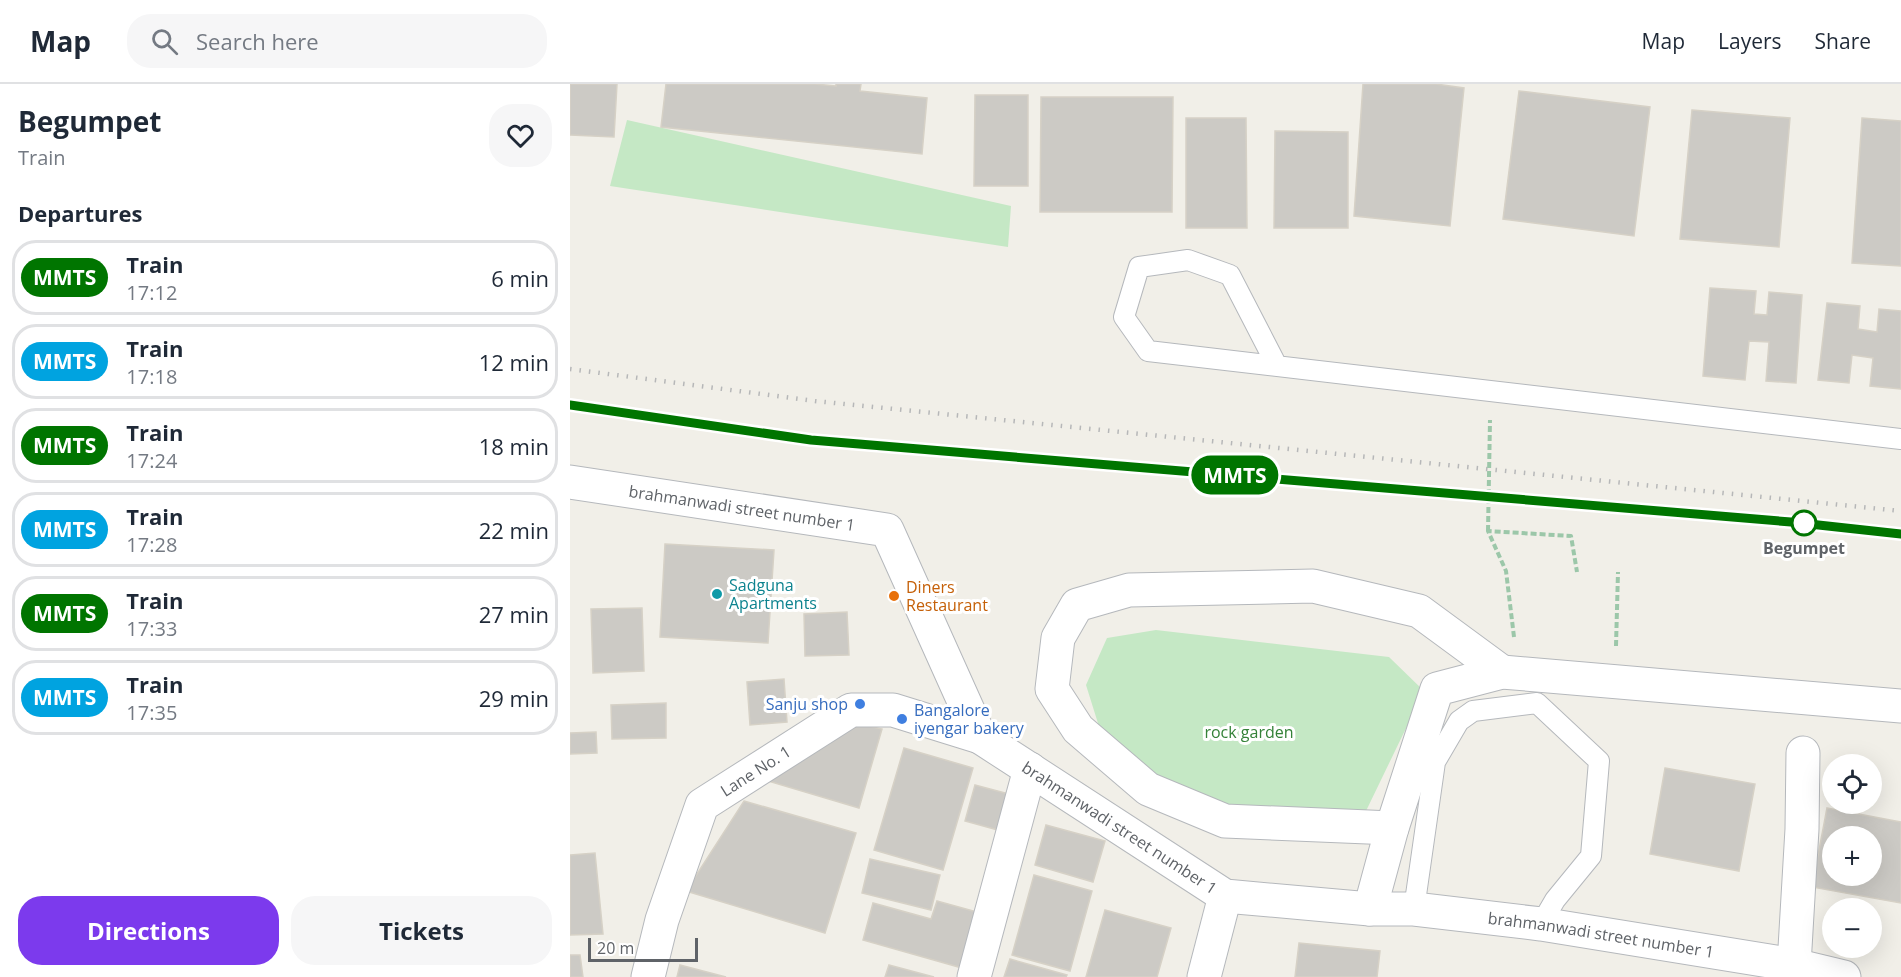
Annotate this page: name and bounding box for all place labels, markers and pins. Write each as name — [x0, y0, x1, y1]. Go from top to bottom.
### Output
marker: Begumpet — [1791, 510, 1817, 536]
place label: Begumpet — [1763, 537, 1845, 559]
place label: Sadguna Apartments — [729, 574, 817, 614]
place label: Diners Restaurant — [906, 576, 988, 616]
marker: Sadguna Apartments — [710, 587, 724, 601]
marker: Diners Restaurant — [887, 589, 901, 603]
place label: Sanju shop — [766, 693, 848, 715]
marker: Sanju shop — [853, 697, 867, 711]
place label: Bangalore iyengar bakery — [914, 699, 1025, 739]
marker: Bangalore iyengar bakery — [895, 712, 909, 726]

